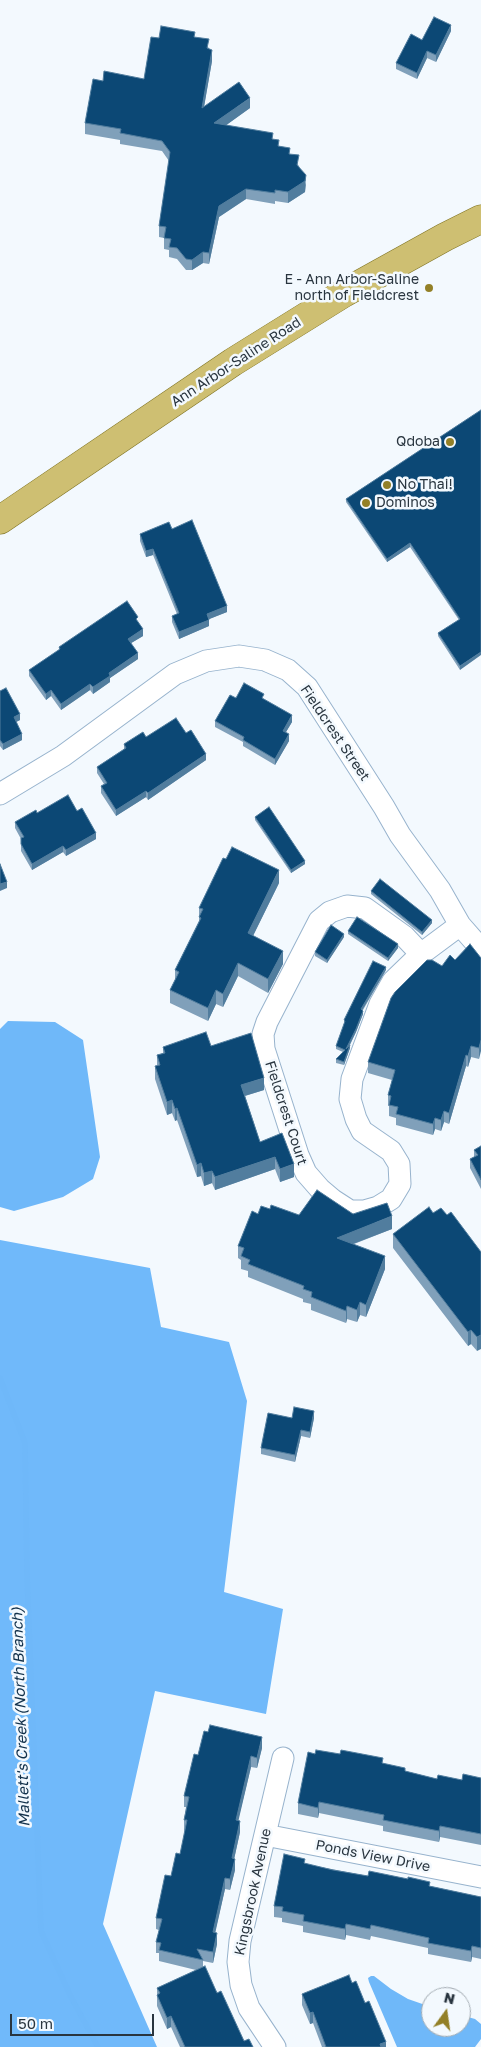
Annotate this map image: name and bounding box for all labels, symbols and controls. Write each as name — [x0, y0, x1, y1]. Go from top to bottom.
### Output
place label: E - Ann Arbor-Saline north of Fieldcrest — [284, 272, 419, 304]
marker: E - Ann Arbor-Saline north of Fieldcrest — [423, 282, 435, 294]
street label: Ann Arbor-Saline Road — [168, 314, 304, 410]
place label: Qdoba — [396, 434, 440, 450]
marker: Qdoba — [444, 436, 456, 448]
place label: No Thai! — [397, 477, 453, 493]
marker: No Thai! — [381, 479, 393, 491]
place label: Dominos — [376, 495, 435, 511]
marker: Dominos — [360, 497, 372, 509]
street label: Fieldcrest Street — [297, 682, 373, 784]
street label: Fieldcrest Court — [261, 1059, 311, 1167]
water label: Mallett's Creek (North Branch) — [8, 1607, 34, 1827]
street label: Kingsbrook Avenue — [231, 1827, 275, 1957]
street label: Ponds View Drive — [314, 1837, 432, 1875]
north arrow — [421, 1987, 471, 2037]
text: N — [442, 1988, 457, 2007]
scale bar — [12, 2004, 156, 2036]
text: 50 m — [18, 2014, 53, 2032]

